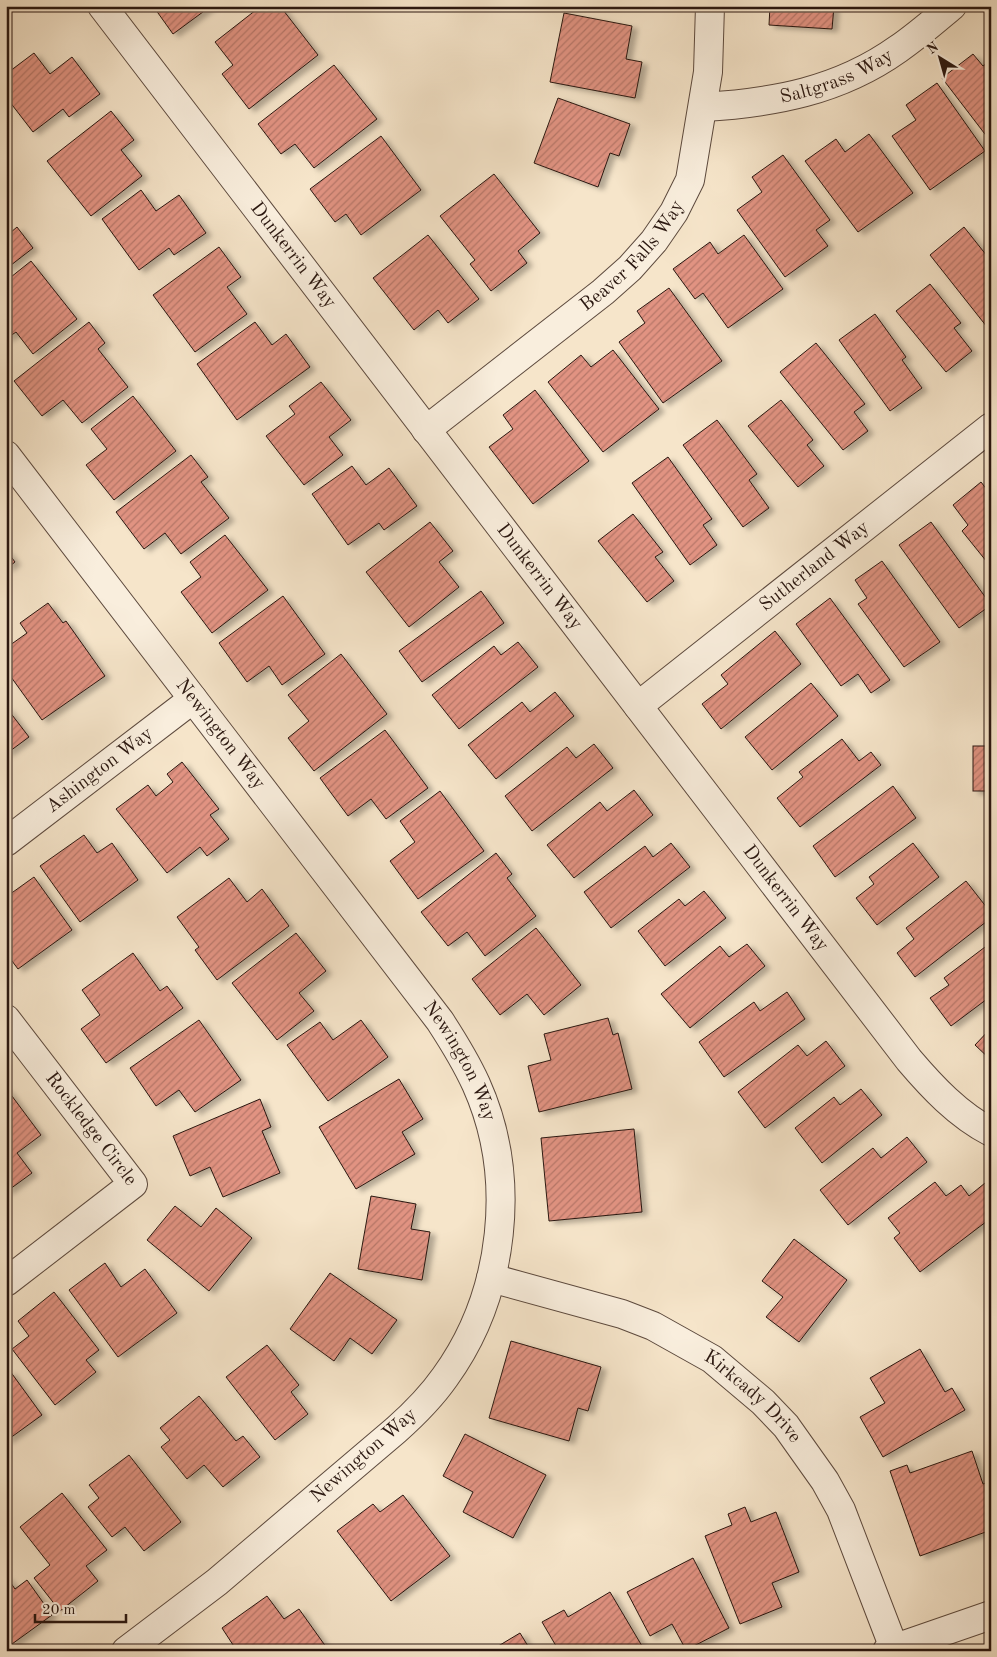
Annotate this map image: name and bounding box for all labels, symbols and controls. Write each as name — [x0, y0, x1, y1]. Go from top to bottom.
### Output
north arrow — [914, 32, 964, 82]
text: N — [924, 39, 942, 57]
street label: Saltgrass Way — [778, 46, 896, 107]
street label: Beaver Falls Way — [577, 198, 688, 315]
street label: Dunkerrin Way — [246, 199, 339, 312]
street label: Sutherland Way — [756, 518, 873, 615]
street label: Dunkerrin Way — [493, 520, 586, 634]
street label: Newington Way — [172, 676, 268, 793]
street label: Ashington Way — [43, 724, 157, 817]
street label: Dunkerrin Way — [739, 842, 832, 955]
street label: Newington Way — [419, 998, 498, 1123]
street label: Rockledge Circle — [41, 1069, 140, 1189]
street label: Kirkcady Drive — [701, 1347, 804, 1446]
street label: Newington Way — [307, 1405, 421, 1507]
scale bar — [35, 1592, 126, 1624]
text: 20 m — [42, 1603, 76, 1618]

